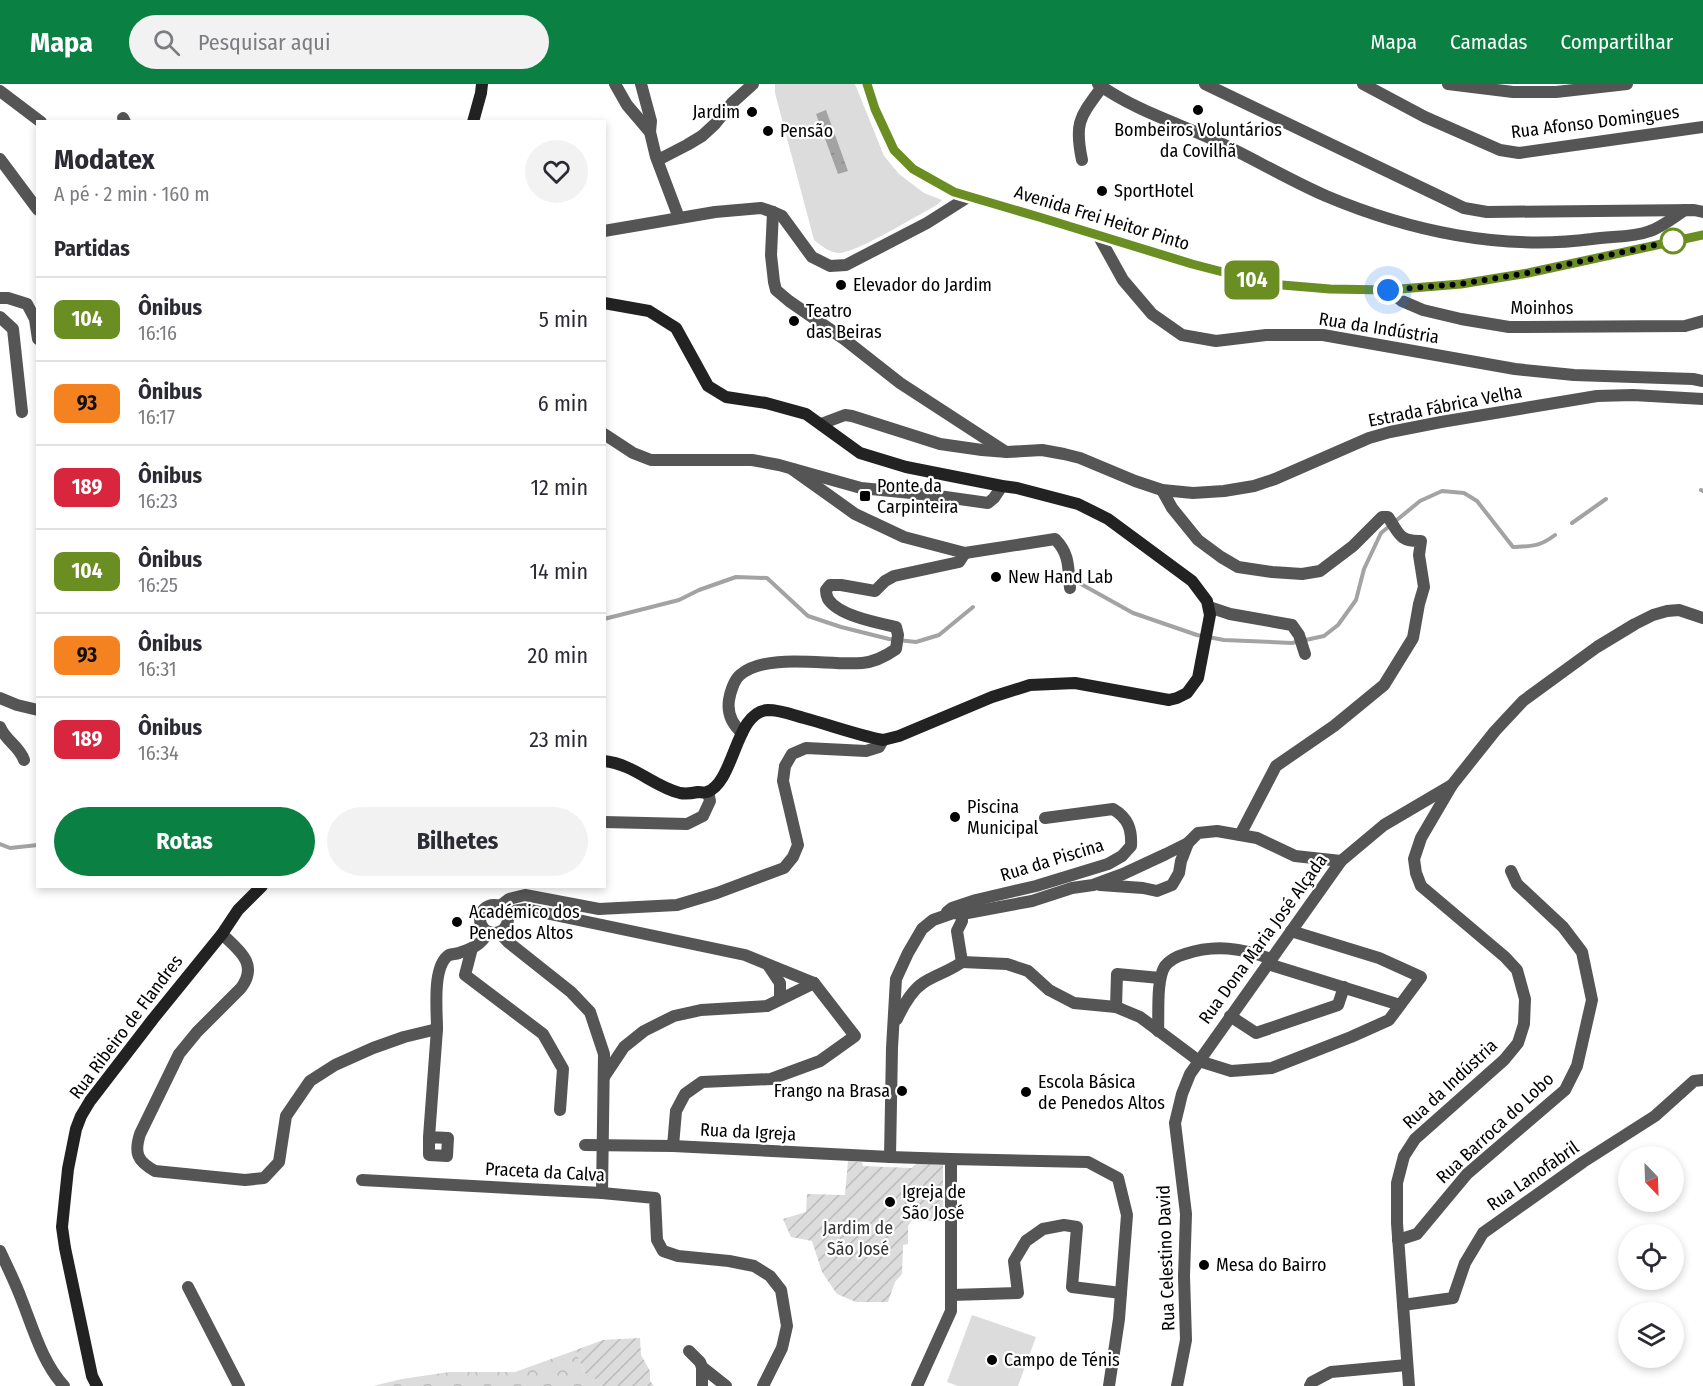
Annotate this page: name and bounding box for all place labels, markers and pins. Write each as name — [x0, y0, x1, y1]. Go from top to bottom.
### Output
place label: Jardim — [692, 101, 740, 123]
marker: Bombeiros Voluntários da Covilhã — [1191, 103, 1205, 117]
marker: Jardim — [745, 105, 759, 119]
place label: Bombeiros Voluntários da Covilhã — [1114, 119, 1282, 162]
place label: Pensão — [780, 120, 833, 142]
marker: Pensão — [761, 124, 775, 138]
place label: SportHotel — [1114, 180, 1194, 202]
marker: SportHotel — [1095, 184, 1109, 198]
unlabelled marker — [1660, 228, 1686, 254]
place label: Elevador do Jardim — [853, 274, 992, 296]
marker: Elevador do Jardim — [834, 278, 848, 292]
place label: Teatro das Beiras — [806, 300, 882, 343]
marker: Teatro das Beiras — [787, 314, 801, 328]
place label: Ponte da Carpinteira — [877, 475, 958, 518]
marker: Ponte da Carpinteira — [858, 489, 872, 503]
place label: New Hand Lab — [1008, 566, 1113, 588]
marker: New Hand Lab — [989, 570, 1003, 584]
place label: Piscina Municipal — [967, 796, 1039, 839]
marker: Piscina Municipal — [948, 810, 962, 824]
place label: Académico dos Penedos Altos — [469, 901, 580, 944]
marker: Académico dos Penedos Altos — [450, 915, 464, 929]
place label: Escola Básica de Penedos Altos — [1038, 1071, 1165, 1114]
place label: Frango na Brasa — [774, 1080, 890, 1102]
marker: Frango na Brasa — [895, 1084, 909, 1098]
marker: Escola Básica de Penedos Altos — [1019, 1085, 1033, 1099]
place label: Igreja de São José — [902, 1181, 966, 1224]
marker: Igreja de São José — [883, 1195, 897, 1209]
place label: Mesa do Bairro — [1216, 1254, 1326, 1276]
marker: Mesa do Bairro — [1197, 1258, 1211, 1272]
place label: Campo de Ténis — [1004, 1349, 1120, 1371]
marker: Campo de Ténis — [985, 1353, 999, 1367]

